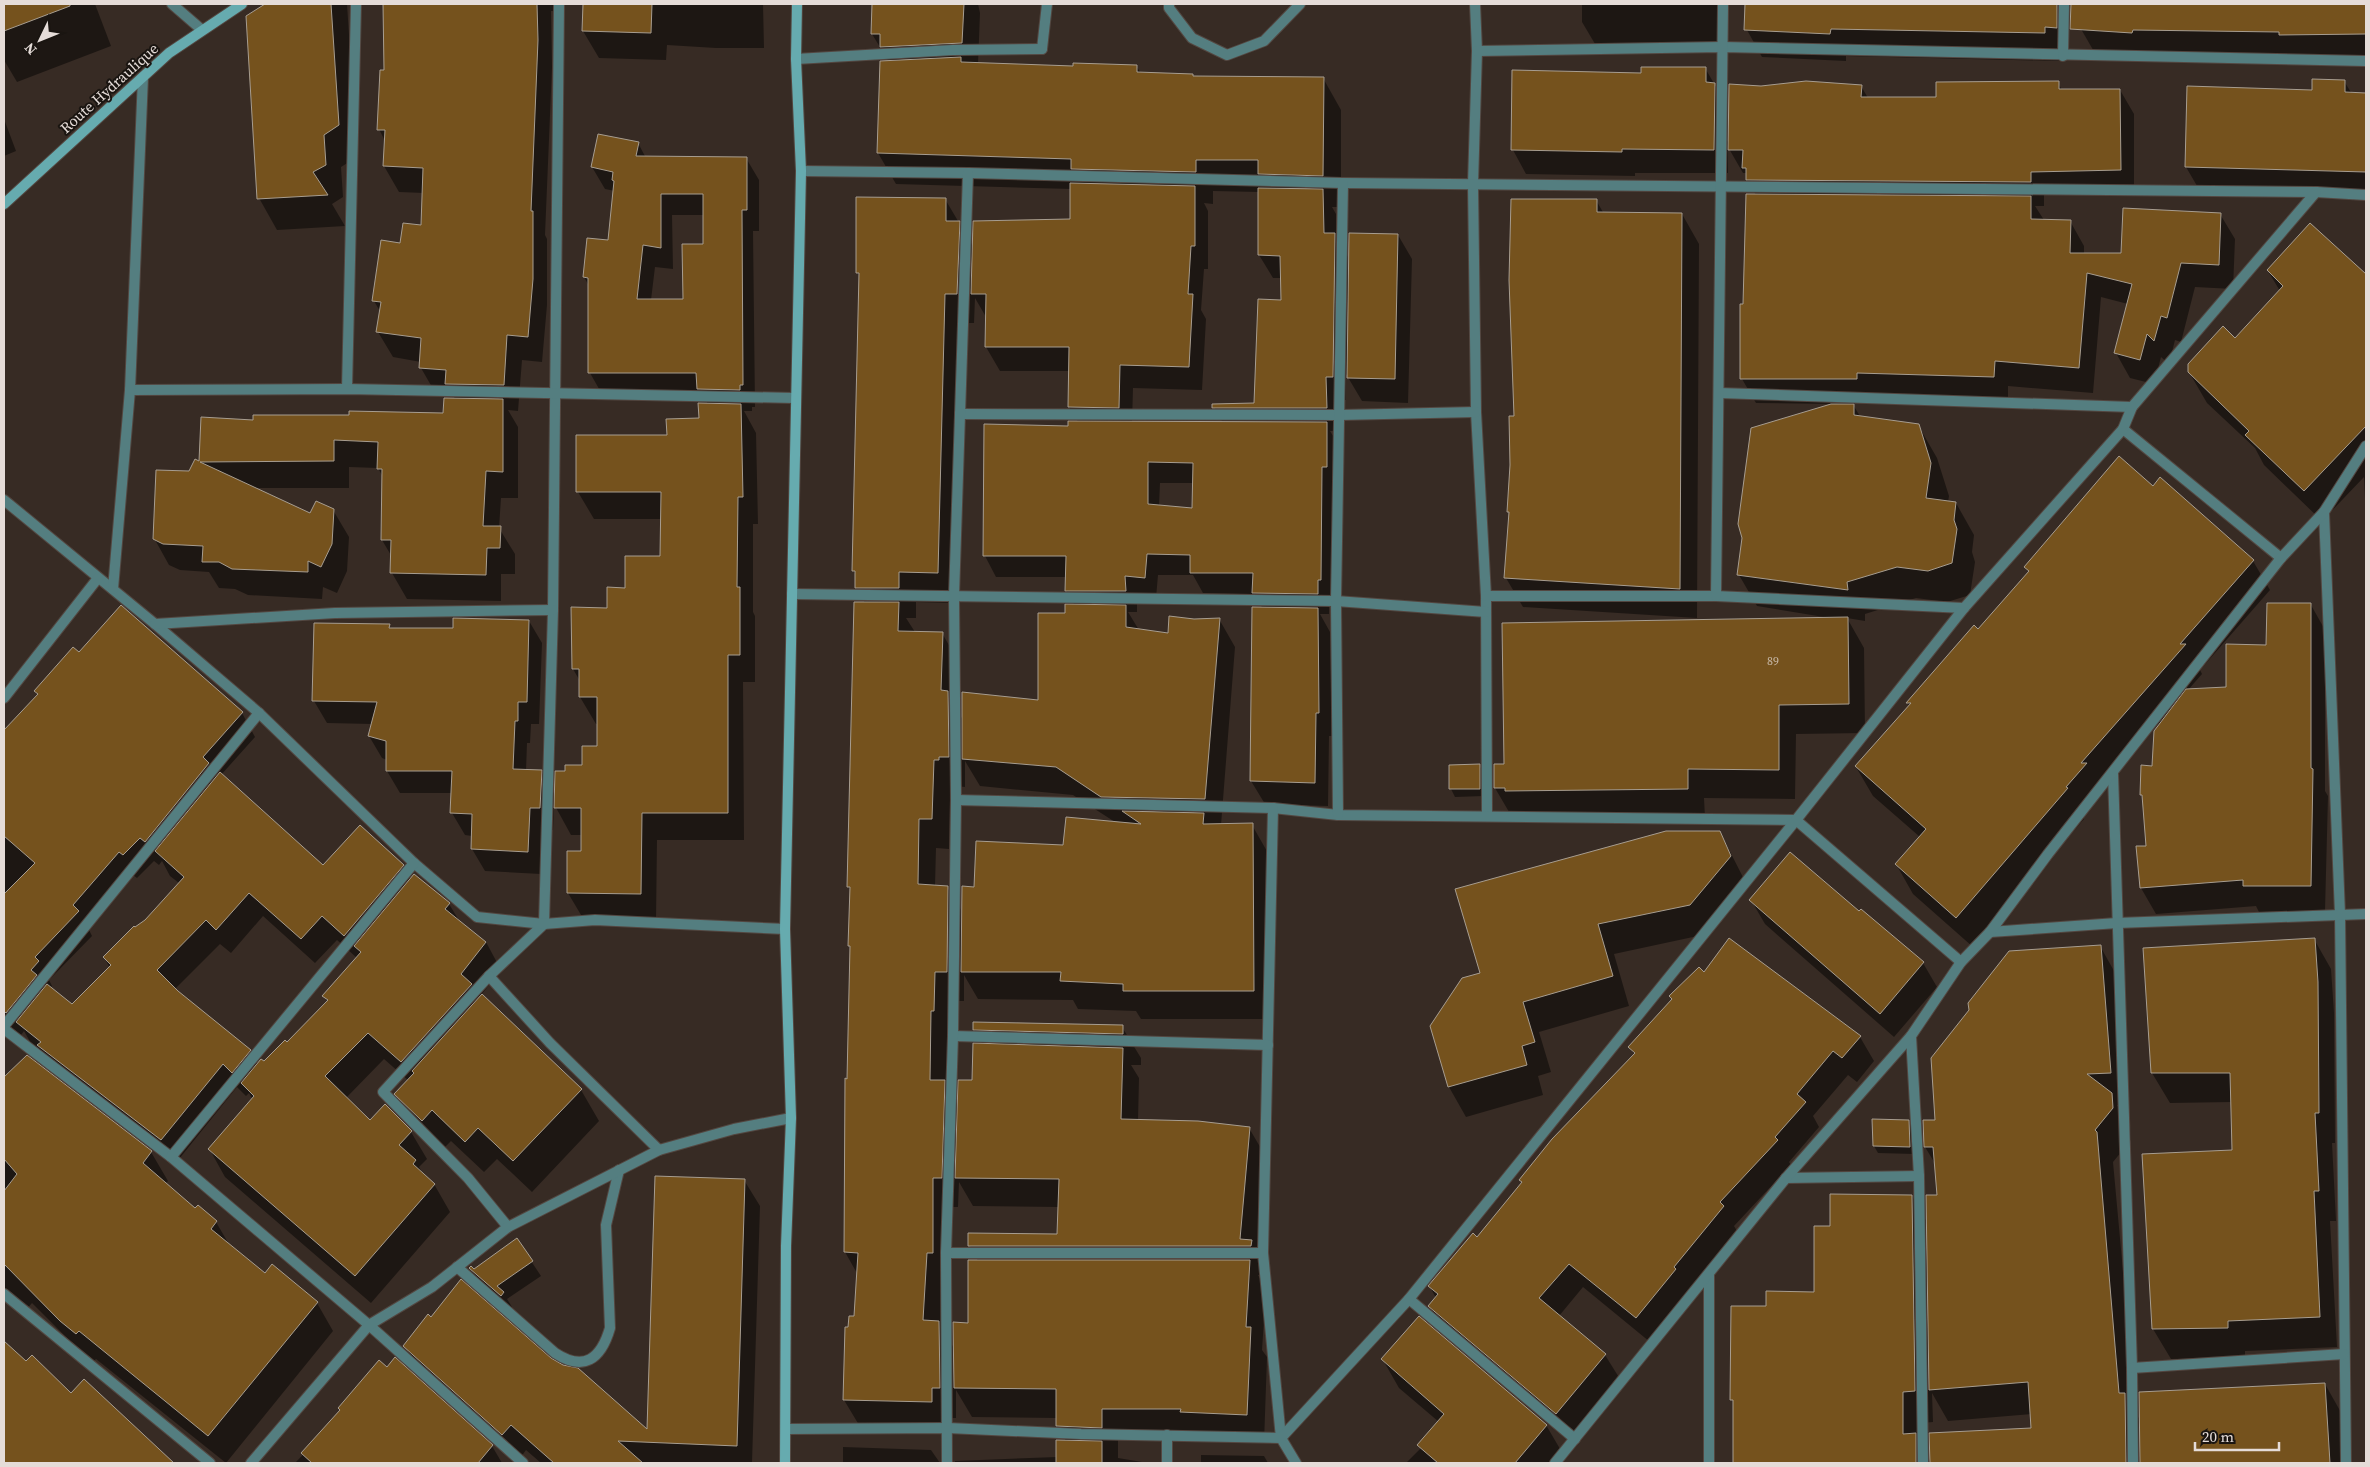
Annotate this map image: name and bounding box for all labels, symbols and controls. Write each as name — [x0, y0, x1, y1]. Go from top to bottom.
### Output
north arrow — [15, 15, 65, 65]
text: N — [20, 38, 41, 59]
street label: Route Hydraulique — [55, 38, 163, 138]
house number: 89 — [1767, 653, 1779, 669]
scale bar — [2195, 1420, 2279, 1452]
text: 20 m — [2202, 1426, 2234, 1447]

